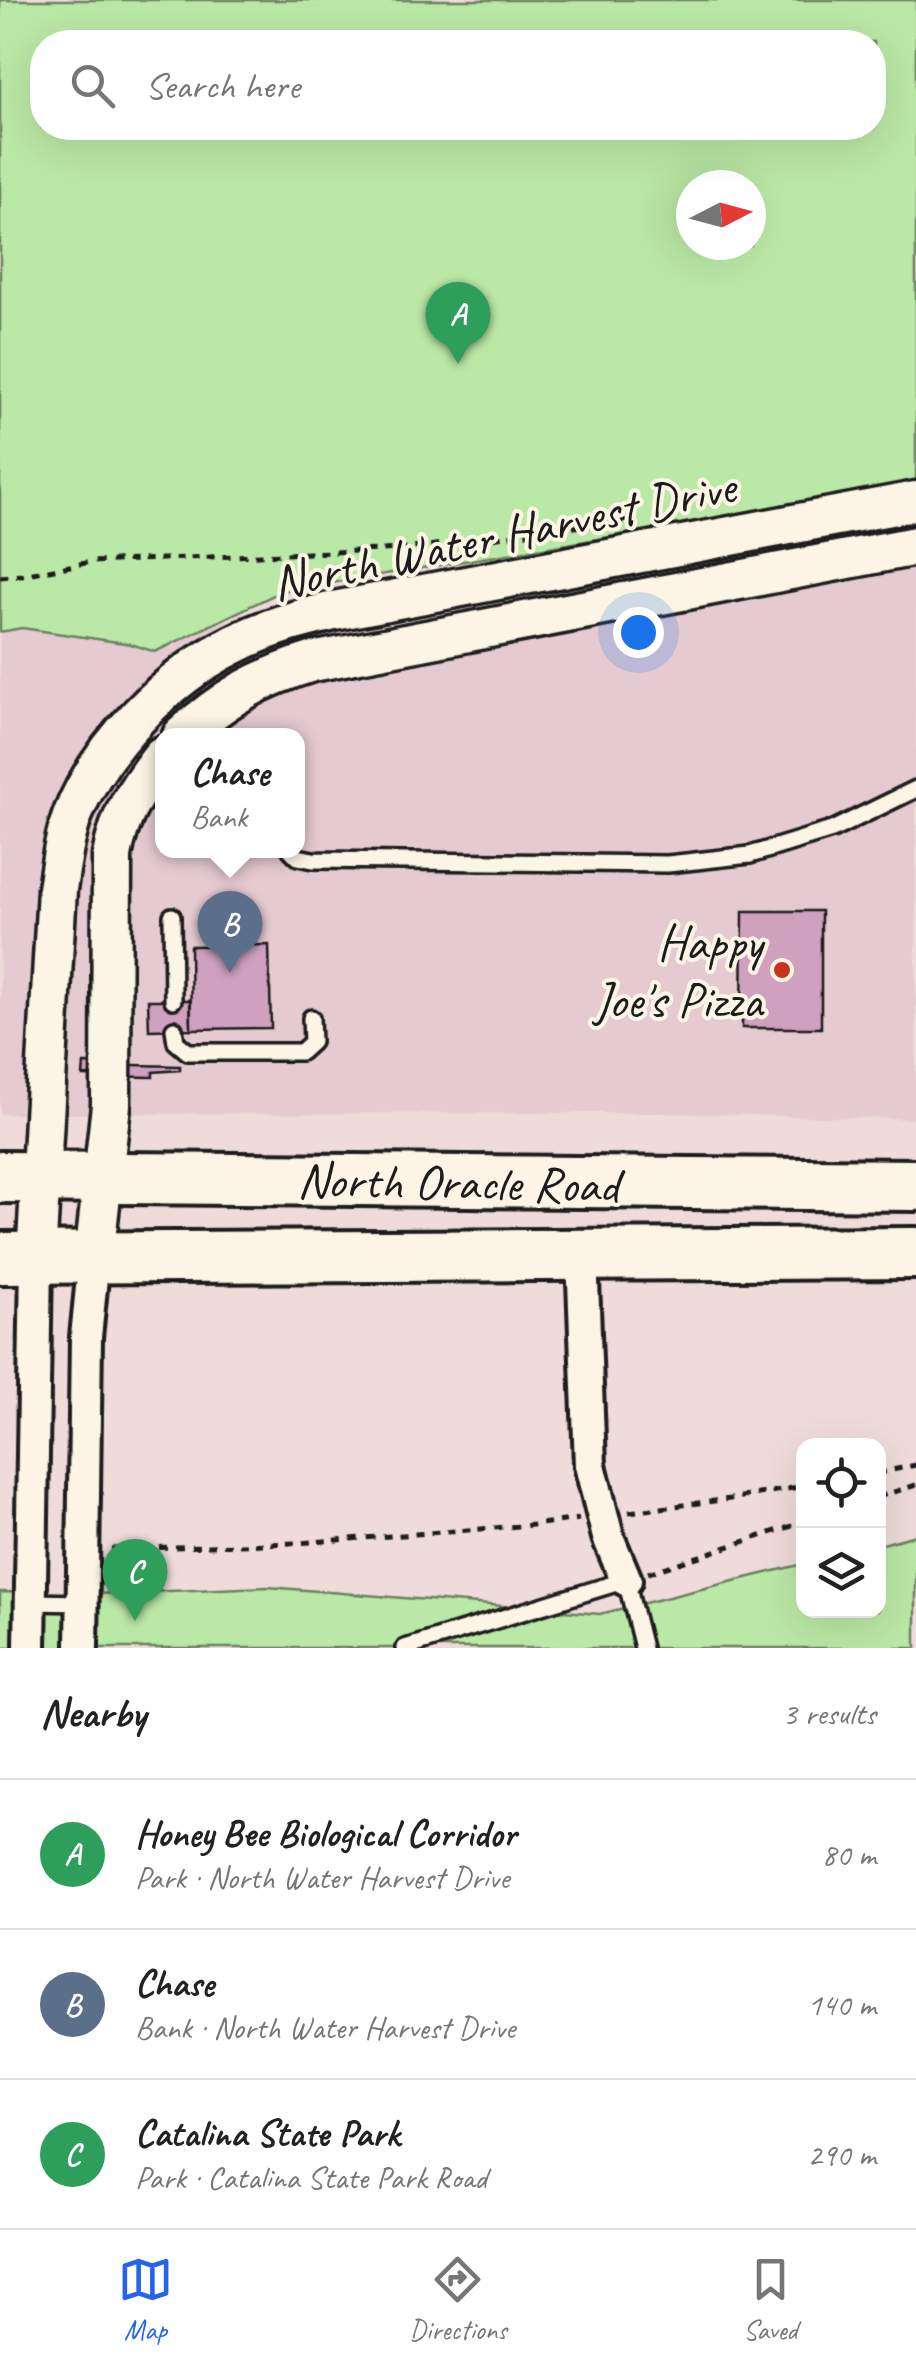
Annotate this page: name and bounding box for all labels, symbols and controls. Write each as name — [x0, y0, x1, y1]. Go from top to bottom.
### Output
search box — [30, 30, 886, 140]
icon: search — [65, 58, 120, 113]
text: Search here — [145, 62, 300, 109]
north arrow — [676, 170, 766, 260]
pin: A — [426, 282, 490, 364]
street label: North Water Harvest Drive — [266, 454, 744, 614]
your location — [613, 607, 664, 658]
popup — [155, 728, 305, 858]
text: Chase — [190, 749, 270, 796]
text: Bank — [190, 796, 247, 837]
pin: B — [198, 890, 262, 973]
place label: Happy Joe's Pizza — [592, 911, 766, 1032]
marker: Happy Joe's Pizza — [771, 959, 793, 981]
street label: North Oracle Road — [297, 1148, 626, 1217]
map controls — [796, 1438, 886, 1618]
button: locate — [796, 1438, 886, 1528]
button: layers — [796, 1528, 886, 1618]
pin: C — [102, 1538, 168, 1621]
text: Nearby — [40, 1687, 146, 1740]
text: 3 results — [782, 1693, 876, 1734]
text: Honey Bee Biological Corridor — [135, 1810, 516, 1857]
text: A — [64, 1834, 81, 1875]
text: 80 m — [822, 1834, 876, 1875]
text: Park · North Water Harvest Drive — [135, 1857, 509, 1898]
text: Chase — [135, 1960, 214, 2007]
text: B — [64, 1984, 81, 2025]
text: 140 m — [807, 1984, 876, 2025]
text: Bank · North Water Harvest Drive — [135, 2007, 515, 2048]
text: Catalina State Park — [135, 2110, 399, 2157]
text: C — [65, 2134, 80, 2175]
text: 290 m — [807, 2134, 876, 2175]
text: Park · Catalina State Park Road — [135, 2157, 487, 2198]
tab: Map — [118, 2252, 173, 2347]
tab: Directions — [409, 2252, 507, 2347]
tab: Saved — [743, 2252, 798, 2347]

